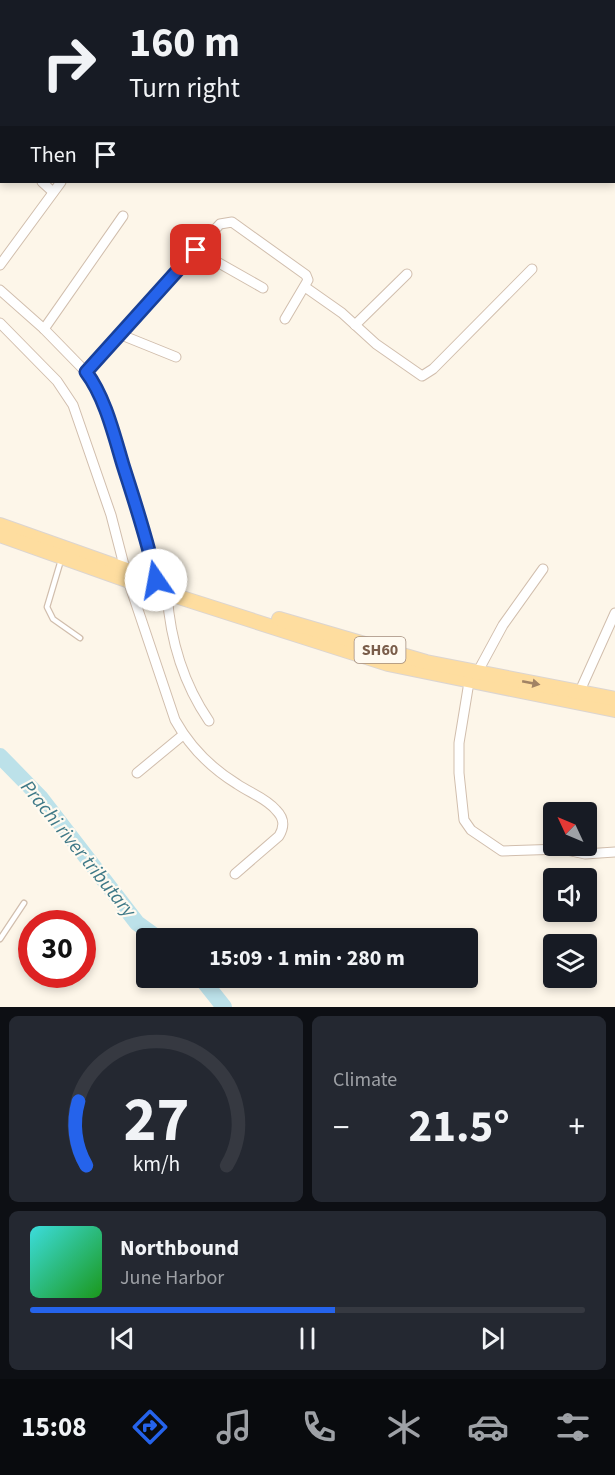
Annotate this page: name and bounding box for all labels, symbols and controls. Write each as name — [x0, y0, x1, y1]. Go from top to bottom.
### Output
text: 160 m — [129, 13, 240, 73]
icon: right — [30, 24, 108, 102]
text: Turn right — [129, 69, 240, 108]
icon: arrive — [89, 138, 122, 171]
text: Then — [30, 139, 77, 171]
pin — [170, 224, 221, 275]
icon: arrive — [179, 233, 212, 266]
position arrow — [124, 548, 188, 612]
road number: SH60 — [354, 637, 406, 663]
one-way arrow — [521, 679, 540, 688]
water label: Prachi river tributary — [14, 774, 143, 924]
north arrow — [543, 802, 597, 856]
map controls — [543, 802, 597, 988]
button: sound — [543, 868, 597, 922]
speed limit sign: 30 — [18, 910, 96, 988]
button: layers — [543, 934, 597, 988]
text: 15:09 · 1 min · 280 m — [209, 942, 405, 974]
text: Climate — [333, 1066, 397, 1094]
text: 27 — [123, 1076, 189, 1165]
text: 21.5° — [408, 1095, 510, 1159]
text: − — [333, 1104, 349, 1151]
text: + — [569, 1104, 585, 1151]
text: km/h — [132, 1149, 180, 1180]
text: Northbound — [120, 1232, 239, 1264]
text: June Harbor — [120, 1264, 224, 1292]
icon: previous — [106, 1322, 139, 1355]
icon: pause — [291, 1322, 324, 1355]
icon: next — [476, 1322, 509, 1355]
icon: directions — [129, 1406, 171, 1448]
icon: music — [213, 1406, 255, 1448]
icon: phone — [298, 1406, 340, 1448]
icon: climate — [383, 1406, 425, 1448]
icon: car — [467, 1406, 509, 1448]
icon: filters — [552, 1406, 594, 1448]
text: 15:08 — [21, 1408, 86, 1447]

